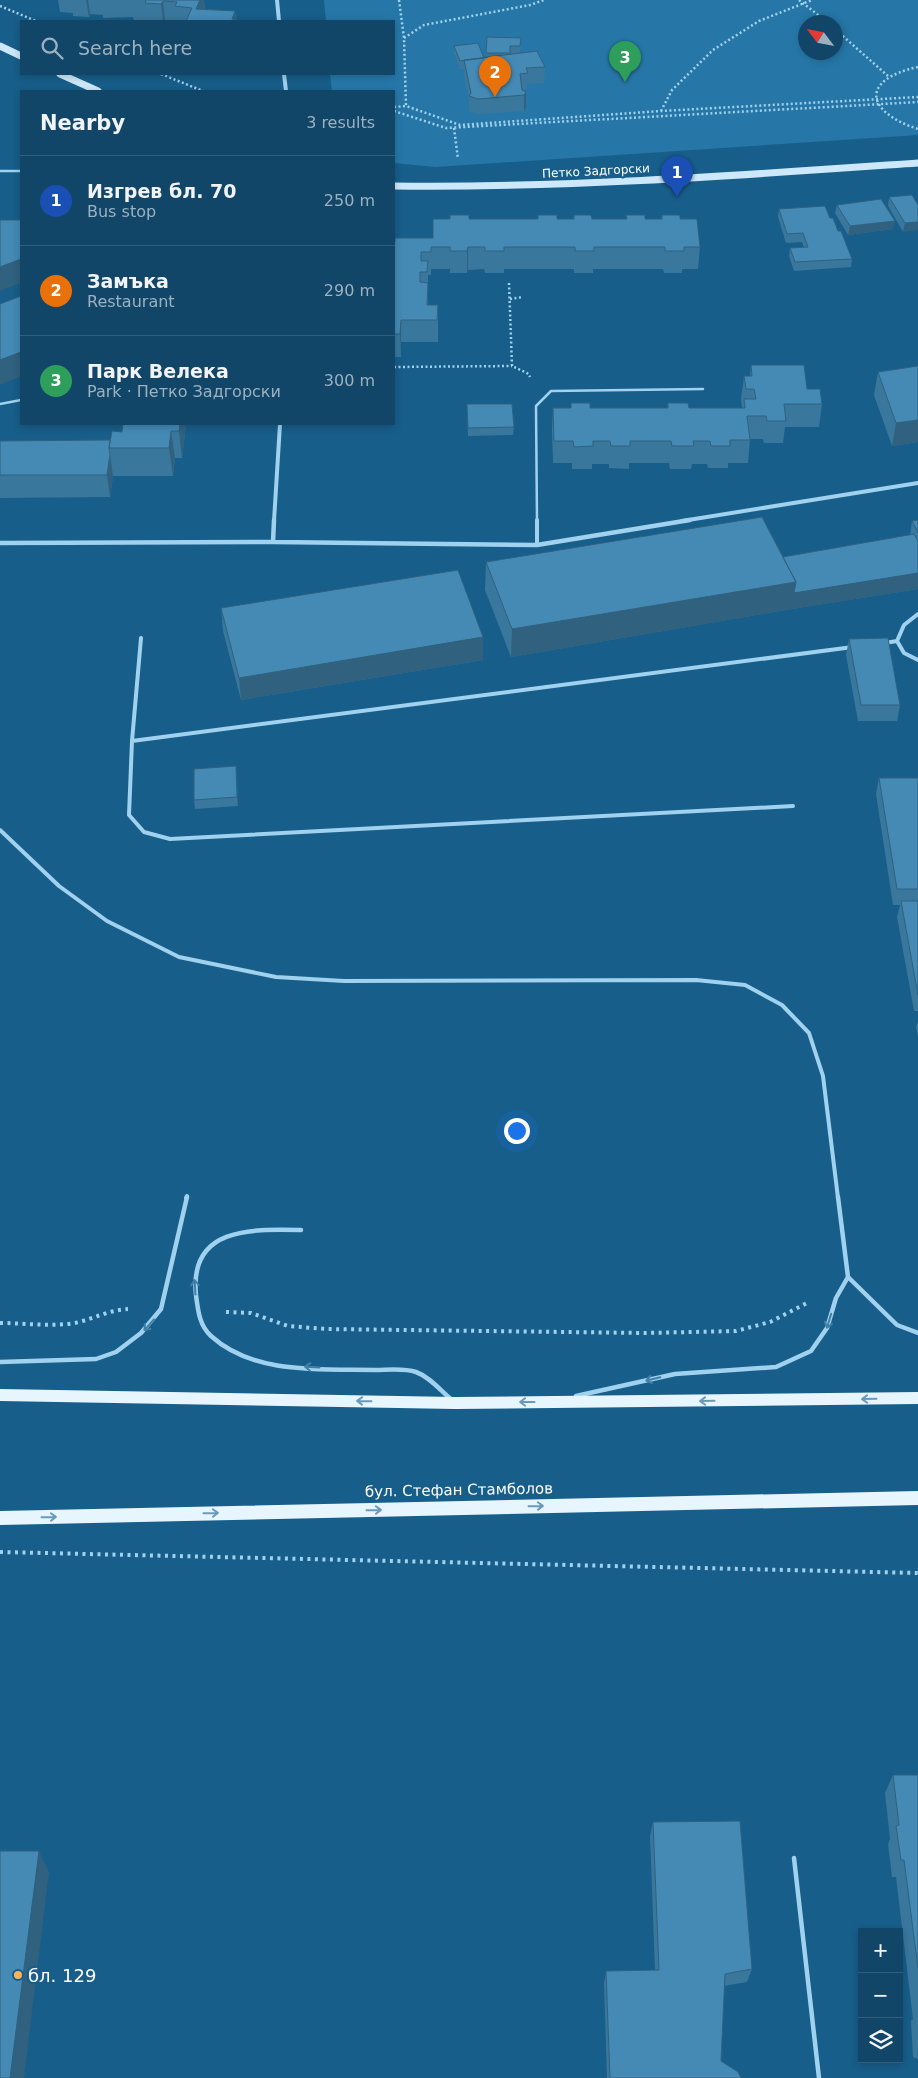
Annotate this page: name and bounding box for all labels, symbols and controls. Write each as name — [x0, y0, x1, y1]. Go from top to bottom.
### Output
north arrow — [798, 15, 843, 60]
search box — [20, 20, 395, 75]
icon: search — [38, 34, 66, 62]
text: Search here — [78, 37, 192, 59]
pin: 3 — [609, 41, 641, 82]
pin: 2 — [479, 56, 511, 97]
text: Nearby — [40, 111, 125, 135]
text: 3 results — [306, 113, 375, 132]
pin: 1 — [661, 156, 693, 197]
street label: Петко Задгорски — [542, 161, 650, 181]
text: Изгрев бл. 70 — [87, 180, 236, 202]
text: 1 — [50, 191, 62, 210]
text: 250 m — [324, 191, 375, 210]
text: Bus stop — [87, 202, 156, 221]
text: Замъка — [87, 270, 169, 292]
text: 2 — [50, 281, 62, 300]
text: 290 m — [324, 281, 375, 300]
text: Restaurant — [87, 292, 175, 311]
text: Парк Велека — [87, 360, 229, 382]
text: 3 — [50, 371, 62, 390]
text: 300 m — [324, 371, 375, 390]
text: Park · Петко Задгорски — [87, 382, 281, 401]
your location — [504, 1118, 530, 1144]
one-way arrow — [191, 1279, 200, 1295]
one-way arrow — [823, 1313, 833, 1329]
one-way arrow — [143, 1319, 155, 1332]
one-way arrow — [305, 1363, 321, 1372]
one-way arrow — [645, 1375, 661, 1384]
one-way arrow — [862, 1394, 878, 1403]
one-way arrow — [357, 1396, 373, 1406]
one-way arrow — [699, 1396, 715, 1405]
one-way arrow — [519, 1398, 535, 1407]
street label: бул. Стефан Стамболов — [365, 1479, 553, 1501]
one-way arrow — [528, 1501, 544, 1511]
one-way arrow — [365, 1505, 381, 1514]
one-way arrow — [202, 1508, 219, 1518]
one-way arrow — [40, 1512, 56, 1522]
map controls — [858, 1928, 903, 2063]
button: + — [858, 1928, 903, 1973]
place label: бл. 129 — [28, 1965, 96, 1986]
marker: бл. 129 — [12, 1969, 24, 1981]
button: − — [858, 1973, 903, 2018]
button: layers — [858, 2018, 903, 2063]

